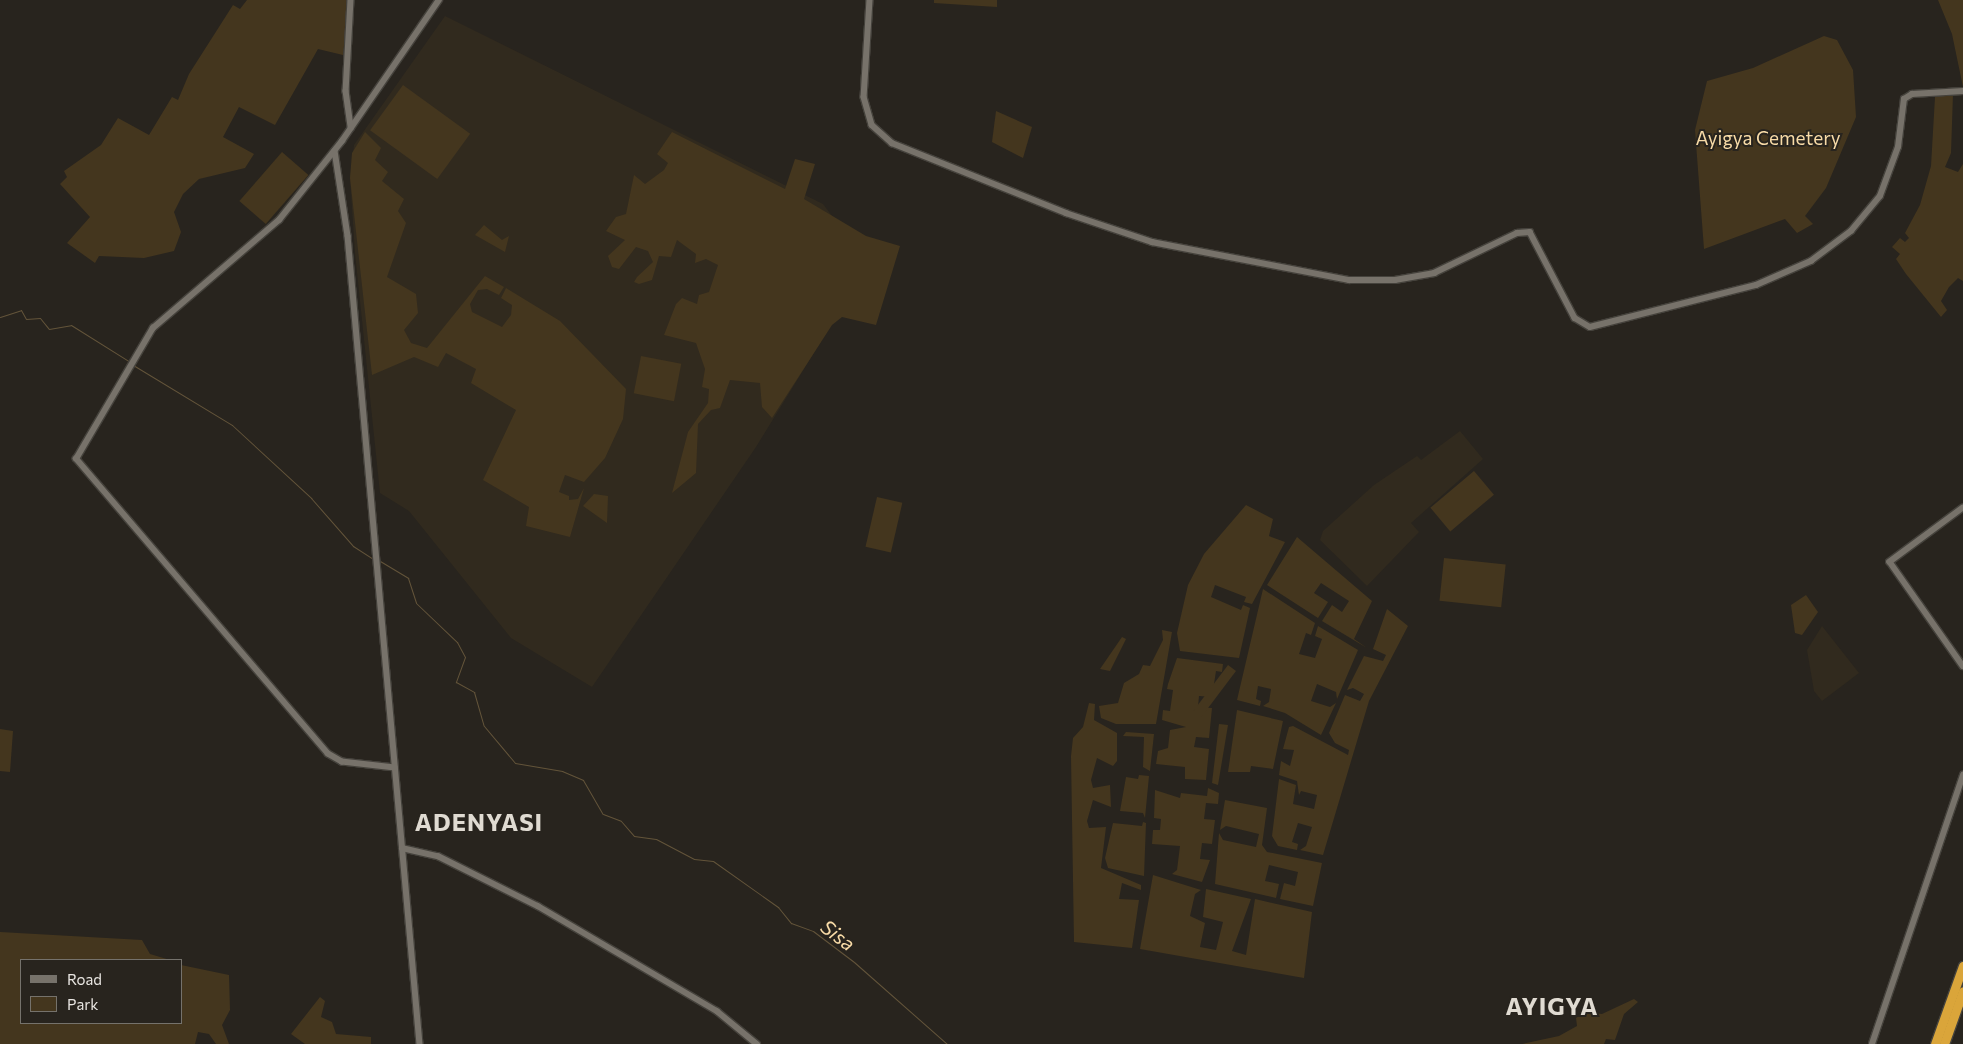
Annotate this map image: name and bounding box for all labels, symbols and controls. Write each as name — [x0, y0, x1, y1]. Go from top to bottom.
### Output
park label: Ayigya Cemetery — [1695, 127, 1841, 149]
district label: ADENYASI — [414, 808, 544, 836]
water label: Sisa — [816, 914, 860, 956]
legend — [20, 959, 182, 1024]
text: Road — [67, 970, 102, 988]
district label: AYIGYA — [1505, 992, 1599, 1020]
text: Park — [67, 995, 98, 1013]

